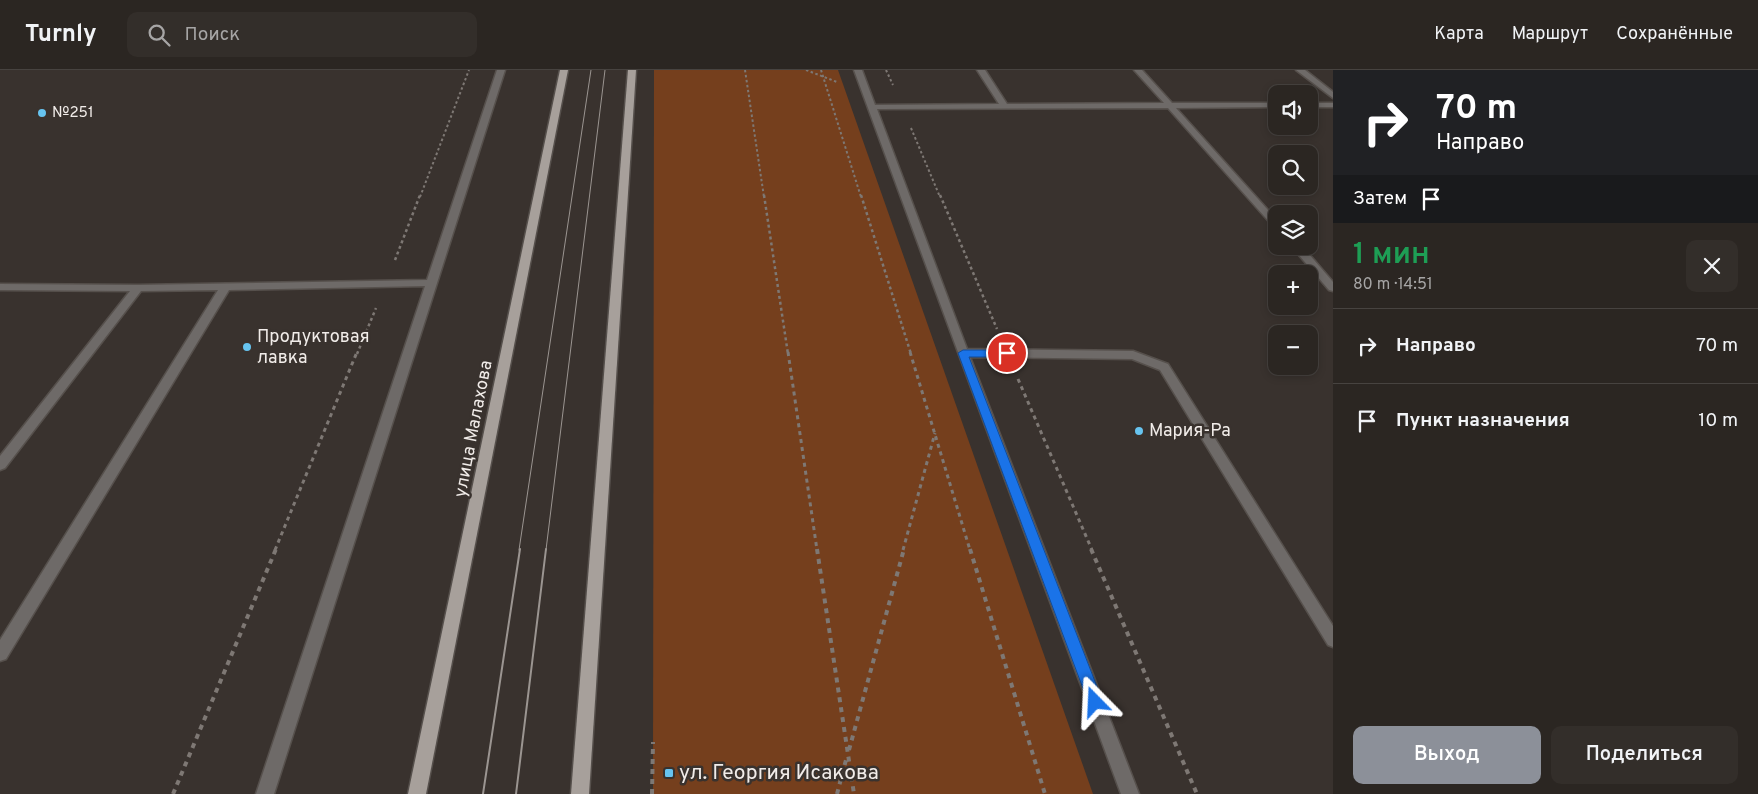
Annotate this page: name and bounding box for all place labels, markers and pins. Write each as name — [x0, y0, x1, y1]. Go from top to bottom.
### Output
place label: №251 — [52, 104, 94, 123]
marker: №251 — [36, 107, 48, 119]
place label: Продуктовая лавка — [257, 326, 370, 370]
pin — [986, 332, 1028, 374]
marker: Продуктовая лавка — [241, 341, 253, 353]
place label: Мария-Ра — [1149, 420, 1231, 443]
marker: Мария-Ра — [1133, 425, 1145, 437]
place label: ул. Георгия Исакова — [679, 760, 879, 787]
marker: ул. Георгия Исакова — [663, 767, 675, 779]

